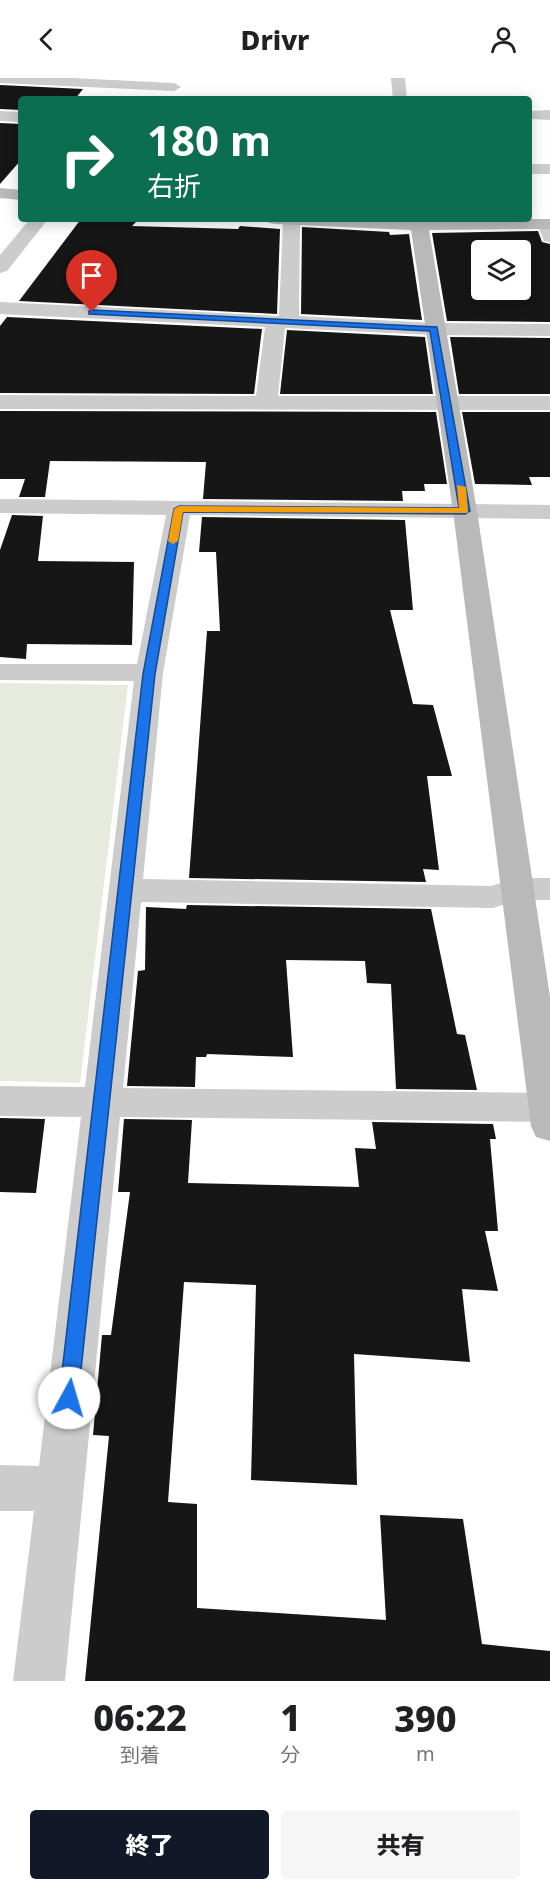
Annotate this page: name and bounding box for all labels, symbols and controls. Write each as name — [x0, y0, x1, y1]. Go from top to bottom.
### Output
text: Drivr — [241, 21, 309, 58]
icon: back — [30, 23, 63, 56]
icon: person — [487, 23, 520, 56]
text: 180 m — [147, 111, 271, 168]
icon: right — [48, 120, 126, 198]
text: 右折 — [147, 167, 201, 204]
map controls — [471, 240, 531, 300]
button: layers — [471, 240, 531, 300]
pin — [66, 250, 117, 312]
icon: arrive — [75, 259, 108, 292]
position arrow — [37, 1366, 101, 1430]
text: 06:22 — [93, 1693, 187, 1742]
text: 1 — [280, 1693, 301, 1742]
text: 390 — [394, 1694, 457, 1743]
text: m — [416, 1740, 435, 1767]
text: 到着 — [120, 1741, 160, 1768]
text: 分 — [281, 1741, 301, 1768]
button: 終了 — [30, 1810, 269, 1879]
button: 共有 — [281, 1810, 520, 1879]

